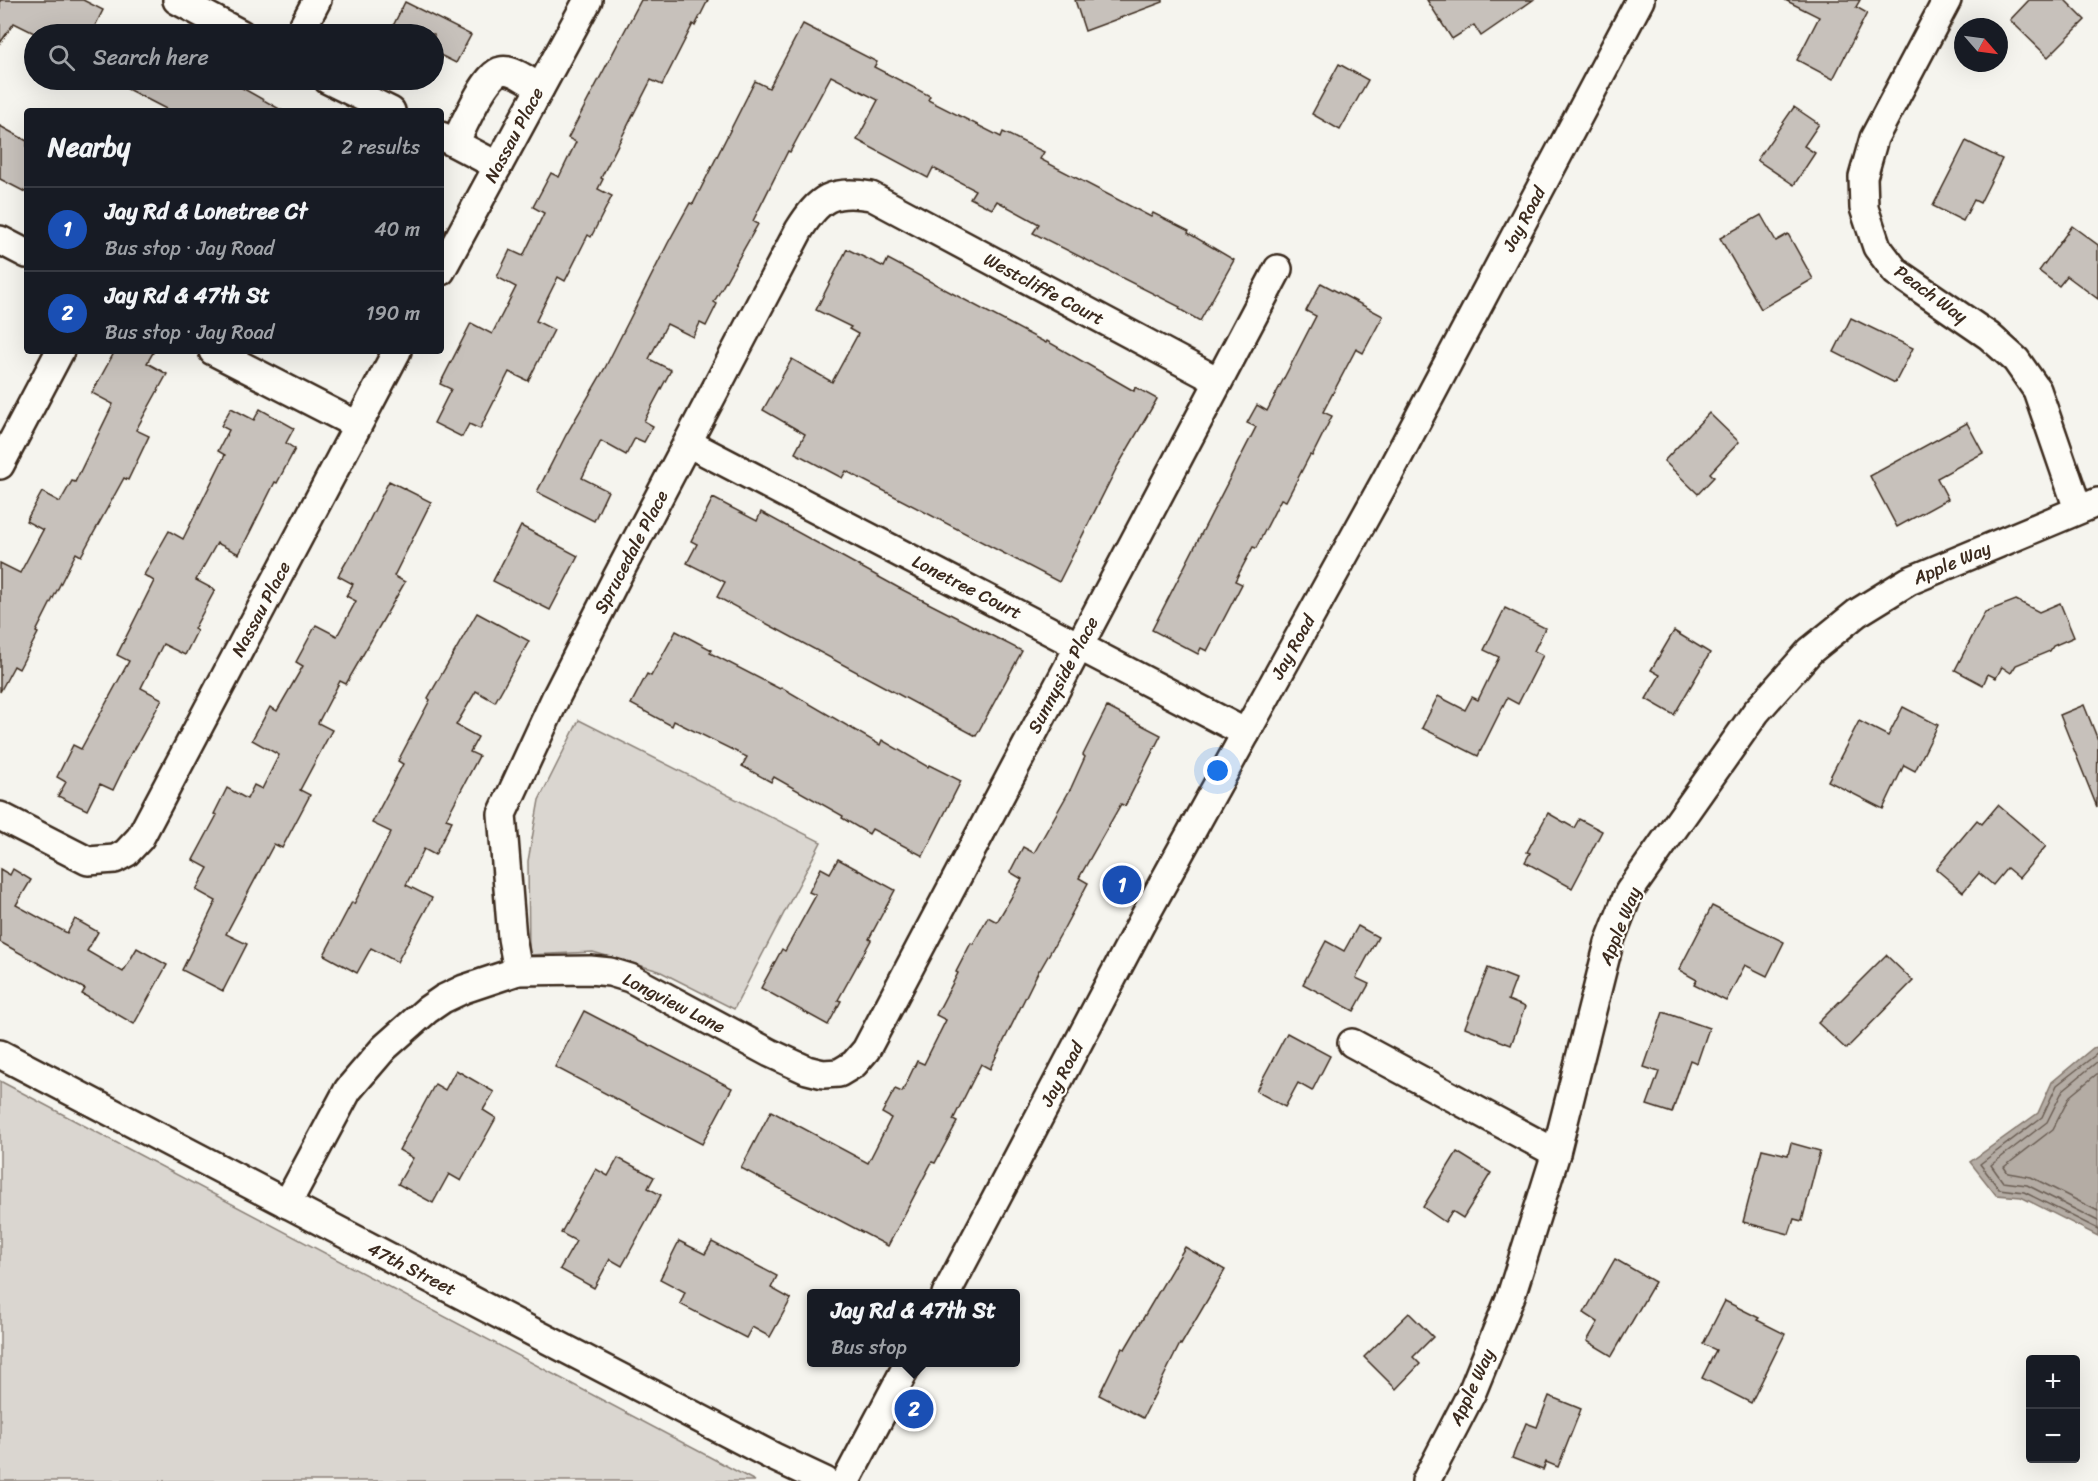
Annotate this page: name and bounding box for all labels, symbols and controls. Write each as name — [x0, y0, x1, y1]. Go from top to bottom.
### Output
north arrow — [1954, 18, 2008, 72]
search box — [24, 24, 444, 90]
text: Search here — [93, 38, 209, 77]
icon: search — [45, 41, 78, 74]
street label: Nassau Place — [475, 81, 553, 189]
text: Nearby — [48, 124, 130, 170]
text: 2 results — [341, 130, 420, 165]
street label: Jay Road — [1493, 179, 1555, 258]
text: Jay Rd & Lonetree Ct — [105, 192, 307, 231]
text: 1 — [63, 212, 72, 247]
text: 40 m — [374, 212, 420, 247]
text: Bus stop · Jay Road — [105, 231, 274, 266]
street label: Westcliffe Court — [978, 244, 1110, 334]
street label: Peach Way — [1887, 256, 1975, 332]
text: Jay Rd & 47th St — [105, 276, 270, 315]
text: 2 — [62, 296, 73, 331]
text: 190 m — [366, 296, 420, 331]
text: Bus stop · Jay Road — [105, 315, 274, 350]
street label: Sprucedale Place — [585, 484, 677, 620]
street label: Apple Way — [1907, 532, 1997, 594]
street label: Lonetree Court — [906, 546, 1028, 628]
street label: Nassau Place — [222, 555, 300, 663]
street label: Jay Road — [1262, 607, 1325, 686]
street label: Sunnyside Place — [1019, 611, 1107, 739]
your location — [1203, 756, 1232, 785]
pin: 1 — [1102, 862, 1142, 908]
street label: Apple Way — [1589, 881, 1650, 971]
street label: Longview Lane — [617, 963, 731, 1043]
street label: Jay Road — [1031, 1034, 1093, 1113]
street label: 47th Street — [362, 1233, 462, 1305]
popup — [807, 1289, 1020, 1367]
text: Jay Rd & 47th St — [831, 1291, 996, 1330]
text: Bus stop — [831, 1330, 907, 1365]
street label: Apple Way — [1440, 1342, 1504, 1432]
map controls — [2026, 1355, 2080, 1463]
button: + — [2026, 1355, 2080, 1409]
pin: 2 — [894, 1386, 934, 1432]
button: − — [2026, 1409, 2080, 1463]

